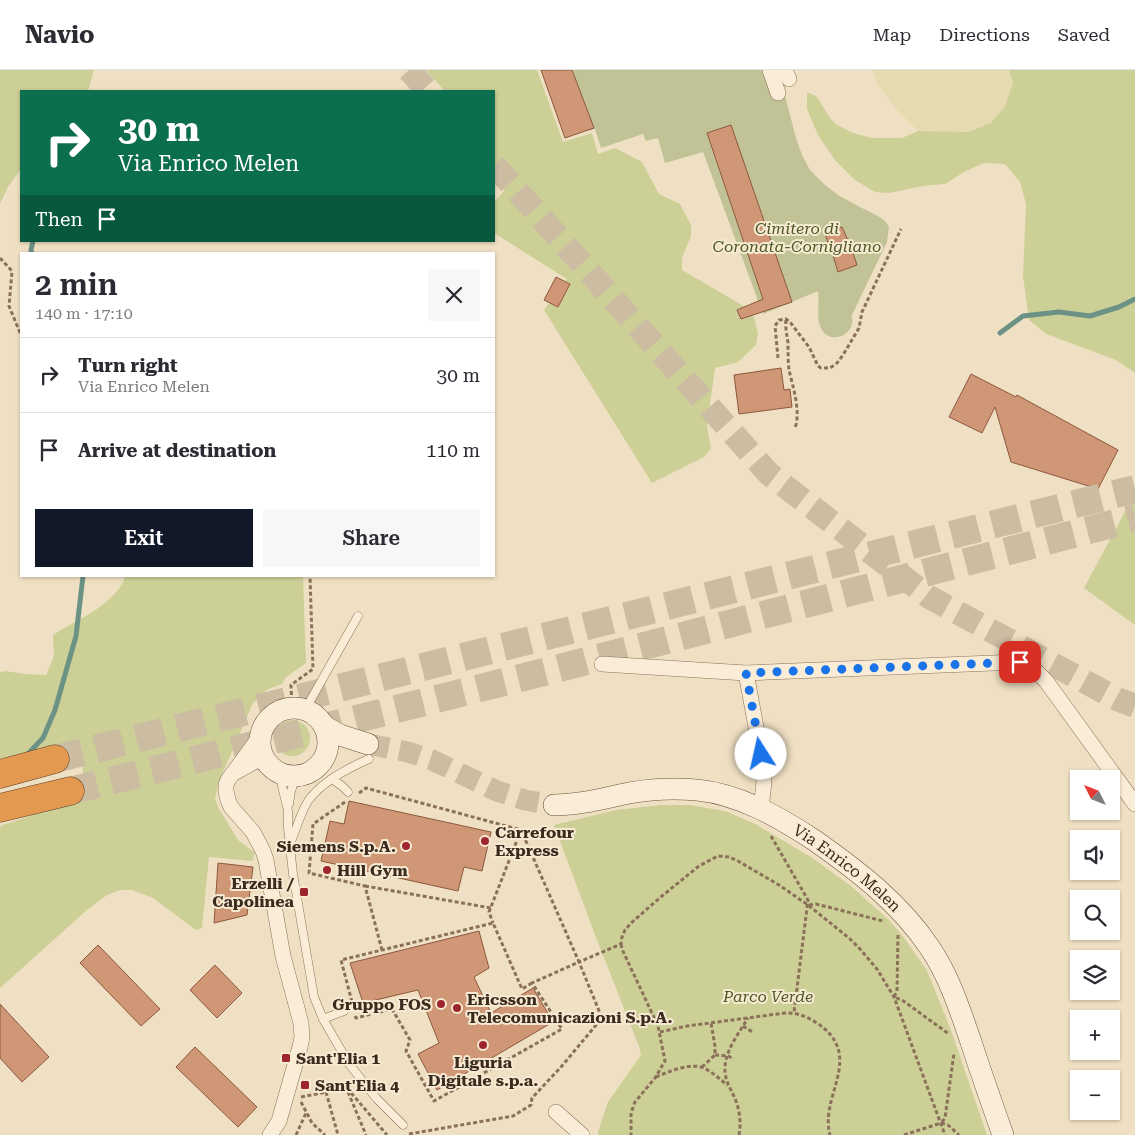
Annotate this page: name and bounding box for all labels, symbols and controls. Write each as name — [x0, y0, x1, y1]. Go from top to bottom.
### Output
text: Navio — [25, 21, 94, 49]
text: Map — [873, 24, 911, 45]
text: Directions — [939, 24, 1030, 45]
text: Saved — [1058, 24, 1110, 45]
text: 30 m — [118, 109, 200, 150]
icon: right — [35, 110, 100, 175]
text: Via Enrico Melen — [118, 151, 299, 176]
icon: arrive — [93, 205, 121, 233]
text: Then — [35, 208, 83, 231]
park label: Cimitero di Coronata-Cornigliano — [713, 219, 881, 256]
text: 2 min — [35, 267, 118, 302]
button: close — [428, 269, 480, 321]
text: 140 m · 17:10 — [35, 304, 133, 323]
text: Turn right — [78, 354, 178, 377]
icon: right — [35, 361, 63, 389]
text: 30 m — [437, 364, 480, 387]
text: Via Enrico Melen — [78, 377, 210, 396]
icon: arrive — [35, 436, 63, 464]
text: Arrive at destination — [78, 439, 276, 462]
text: 110 m — [426, 439, 480, 462]
button: Exit — [35, 509, 253, 567]
button: Share — [263, 509, 480, 567]
pin — [999, 641, 1041, 683]
icon: arrive — [1006, 648, 1034, 676]
position arrow — [734, 727, 786, 779]
north arrow — [1070, 770, 1120, 820]
map controls — [1070, 770, 1120, 1120]
street label: Via Enrico Melen — [790, 820, 905, 916]
place label: Carrefour Express — [495, 823, 574, 860]
button: sound — [1070, 830, 1120, 880]
marker: Carrefour Express — [479, 835, 491, 847]
place label: Siemens S.p.A. — [276, 837, 396, 856]
marker: Siemens S.p.A. — [400, 840, 412, 852]
place label: Hill Gym — [337, 861, 408, 880]
marker: Hill Gym — [321, 864, 333, 876]
place label: Erzelli / Capolinea — [212, 874, 295, 911]
marker: Erzelli / Capolinea — [298, 886, 310, 898]
button: search — [1070, 890, 1120, 940]
button: layers — [1070, 950, 1120, 1000]
park label: Parco Verde — [722, 987, 813, 1006]
place label: Ericsson Telecomunicazioni S.p.A. — [467, 990, 673, 1027]
place label: Gruppo FOS — [332, 995, 431, 1014]
marker: Gruppo FOS — [435, 998, 447, 1010]
marker: Ericsson Telecomunicazioni S.p.A. — [451, 1002, 463, 1014]
button: + — [1070, 1010, 1120, 1060]
marker: Liguria Digitale s.p.a. — [477, 1039, 489, 1051]
place label: Sant'Elia 1 — [296, 1049, 380, 1068]
marker: Sant'Elia 1 — [280, 1052, 292, 1064]
place label: Liguria Digitale s.p.a. — [428, 1053, 538, 1090]
button: − — [1070, 1070, 1120, 1120]
place label: Sant'Elia 4 — [315, 1076, 399, 1095]
marker: Sant'Elia 4 — [299, 1079, 311, 1091]

